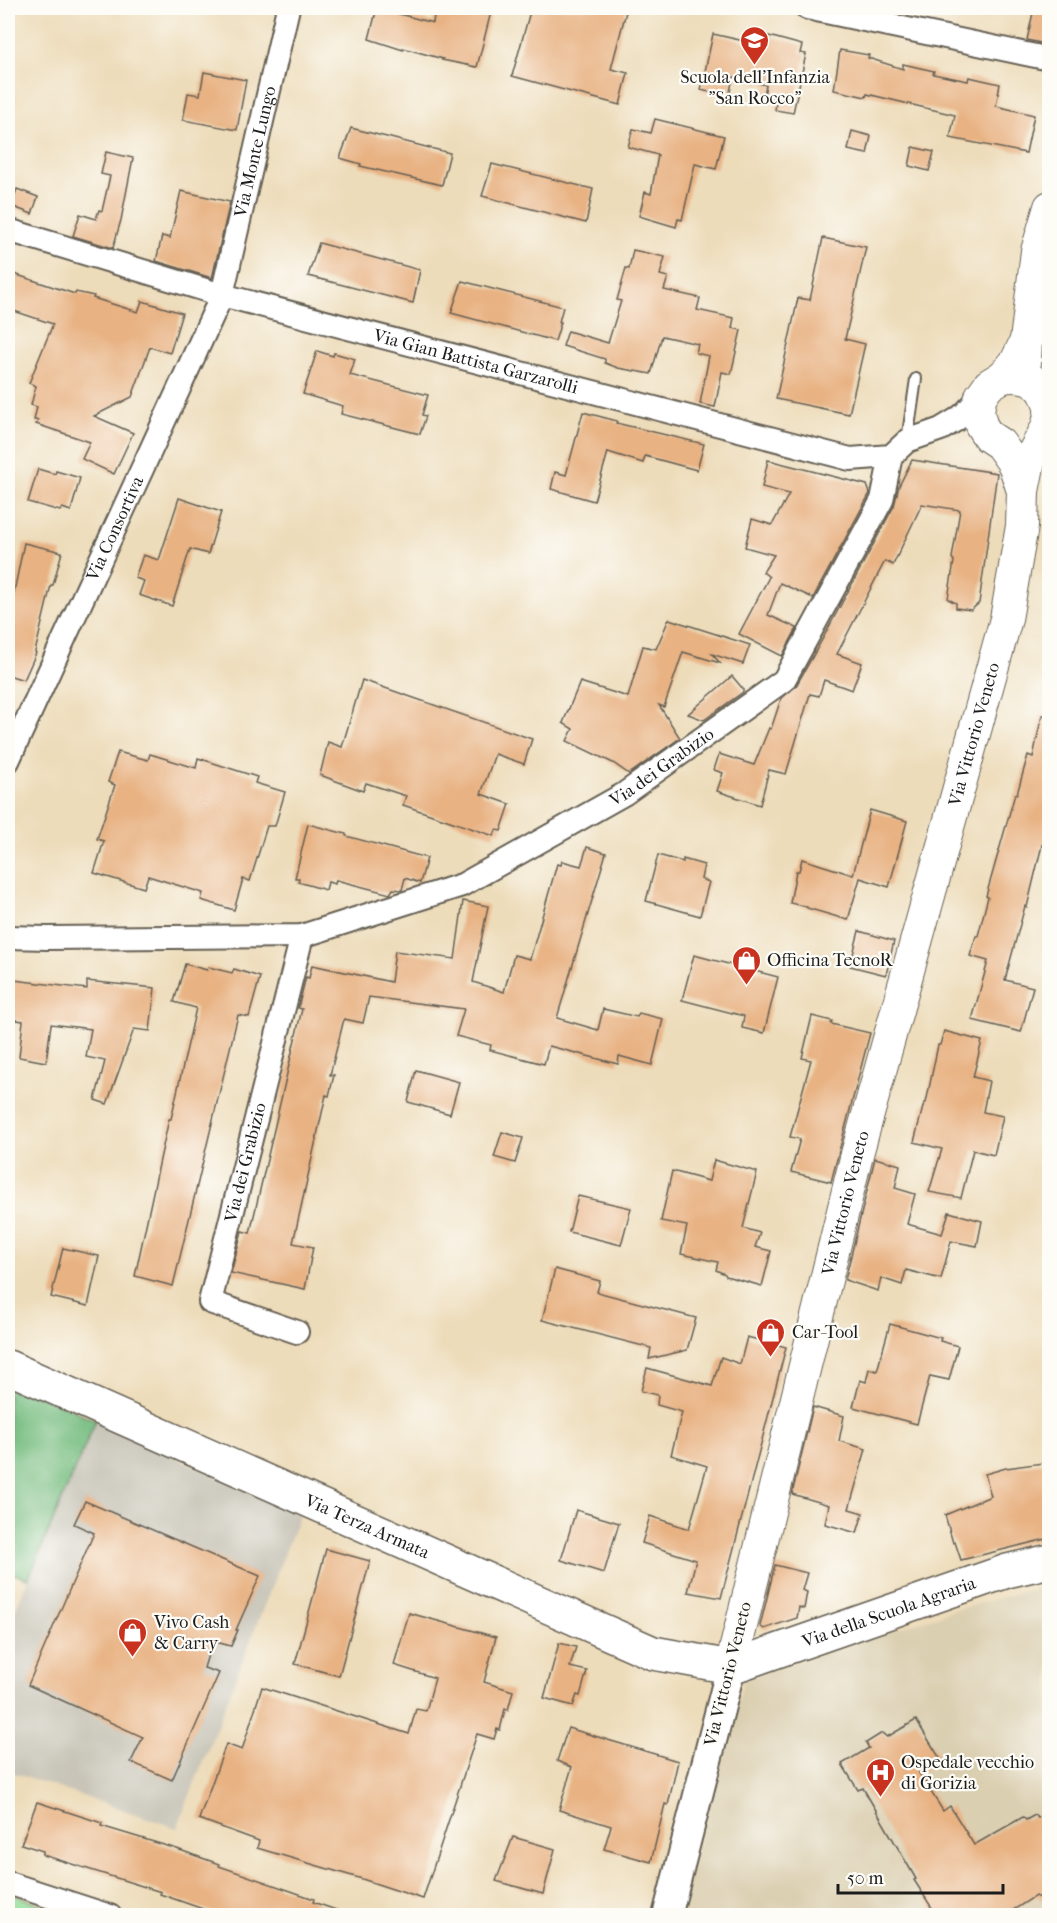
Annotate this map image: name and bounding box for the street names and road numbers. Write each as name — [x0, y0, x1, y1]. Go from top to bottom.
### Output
street label: Via Monte Lungo — [230, 84, 280, 220]
street label: Via Gian Battista Garzarolli — [370, 324, 581, 398]
street label: Via Consortiva — [81, 472, 148, 585]
street label: Via Vittorio Veneto — [944, 660, 1004, 809]
street label: Via dei Grabizio — [605, 723, 718, 811]
street label: Via dei Grabizio — [220, 1100, 270, 1225]
street label: Via Vittorio Veneto — [817, 1128, 874, 1278]
street label: Via Terza Armata — [301, 1489, 433, 1563]
street label: Via della Scuola Agraria — [798, 1572, 979, 1652]
street label: Via Vittorio Veneto — [700, 1600, 756, 1749]

